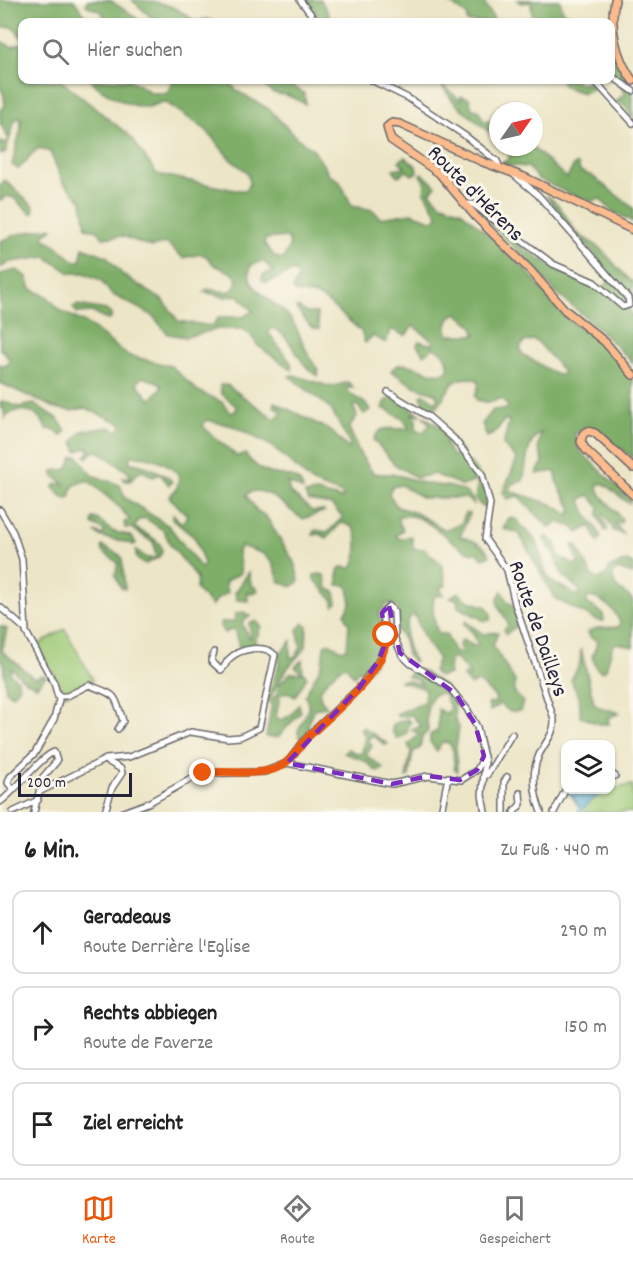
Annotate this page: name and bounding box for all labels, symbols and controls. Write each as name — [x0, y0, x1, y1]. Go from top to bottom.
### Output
search box — [18, 18, 615, 84]
icon: search — [39, 35, 72, 68]
text: Hier suchen — [87, 36, 183, 67]
north arrow — [489, 102, 543, 156]
street label: Route d'Hérens — [419, 139, 530, 250]
street label: Route de Dailleys — [499, 557, 574, 701]
route start — [372, 621, 398, 647]
map controls — [561, 740, 615, 794]
button: layers — [561, 740, 615, 794]
route end — [189, 759, 215, 785]
scale bar — [18, 770, 132, 798]
text: 200 m — [27, 772, 66, 795]
text: 6 Min. — [24, 833, 79, 870]
text: Zu Fuß · 440 m — [500, 837, 609, 865]
text: Geradeaus — [83, 903, 171, 934]
icon: ahead — [26, 916, 59, 949]
text: 290 m — [560, 918, 607, 946]
text: Route Derrière l'Eglise — [83, 934, 250, 962]
text: Rechts abbiegen — [83, 999, 217, 1030]
icon: right — [26, 1012, 59, 1045]
text: 150 m — [564, 1014, 607, 1042]
text: Route de Faverze — [83, 1030, 213, 1058]
icon: arrive — [26, 1108, 59, 1141]
text: Ziel erreicht — [83, 1109, 183, 1140]
tab: Karte — [82, 1192, 116, 1251]
tab: Route — [280, 1192, 315, 1251]
tab: Gespeichert — [479, 1192, 551, 1251]

